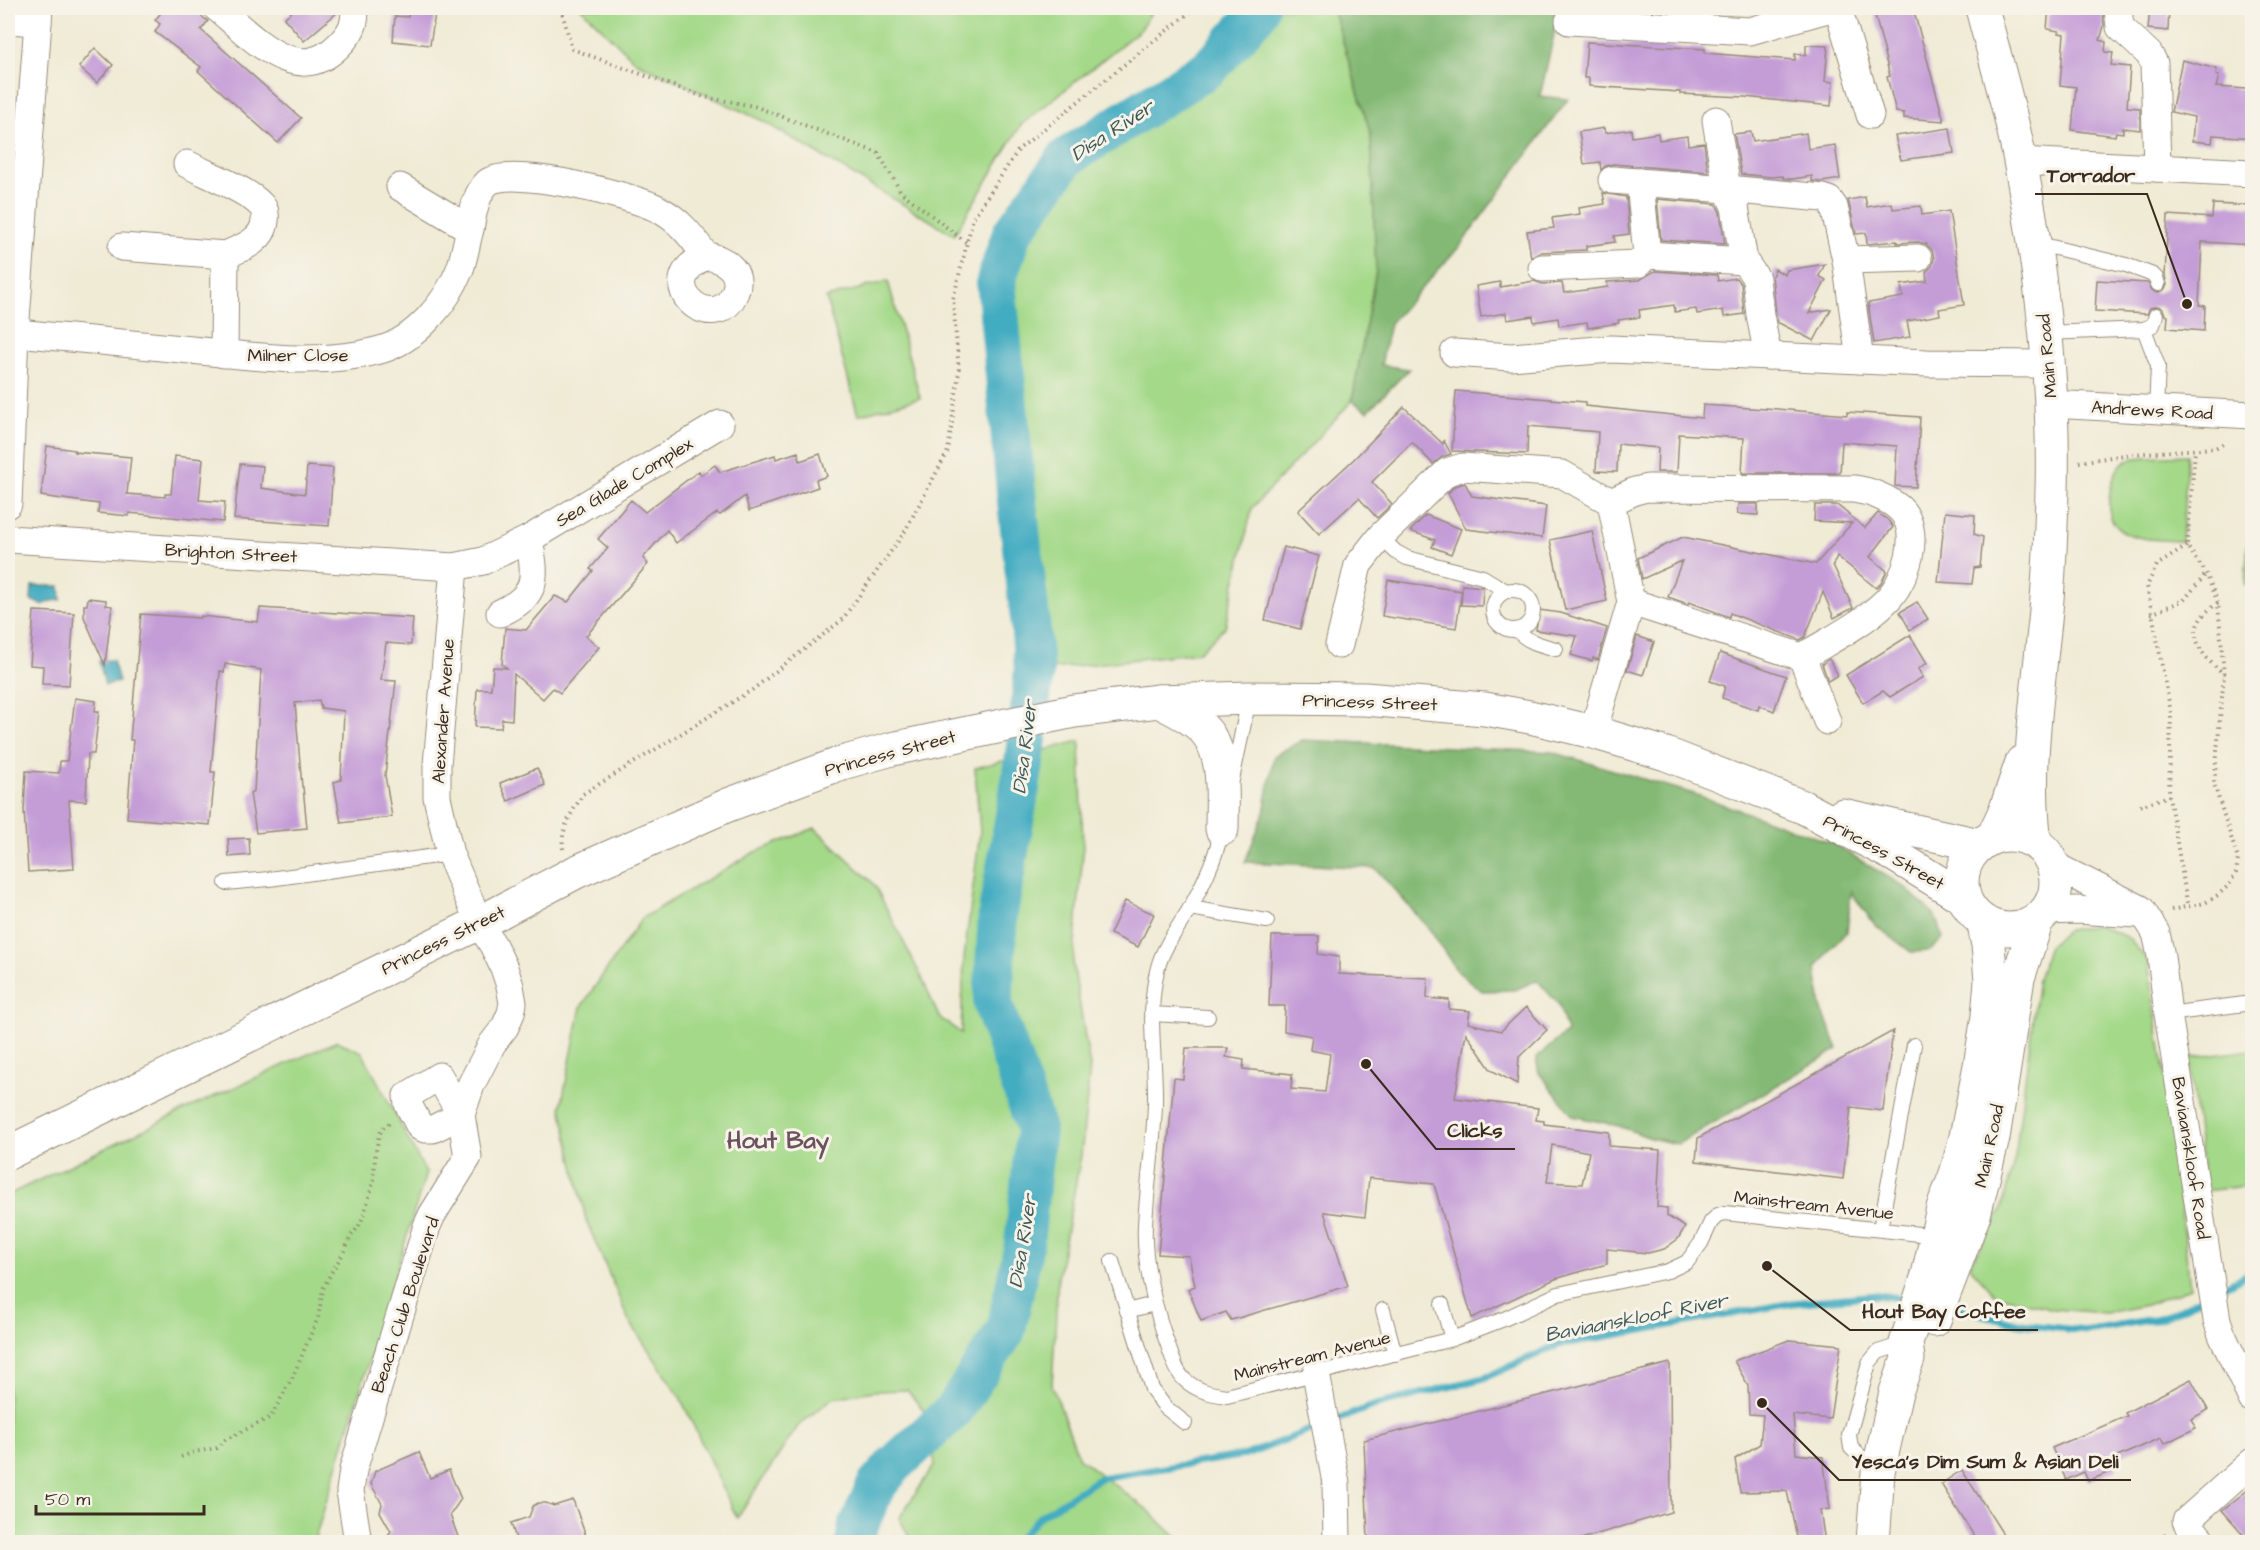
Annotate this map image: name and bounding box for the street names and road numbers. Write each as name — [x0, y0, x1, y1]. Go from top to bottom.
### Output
street label: Main Road — [2031, 313, 2064, 399]
street label: Milner Close — [248, 343, 349, 368]
street label: Andrews Road — [2091, 395, 2213, 426]
street label: Sea Glade Complex — [551, 431, 698, 533]
street label: Brighton Street — [164, 538, 299, 570]
street label: Alexander Avenue — [426, 637, 461, 784]
street label: Princess Street — [1302, 688, 1439, 717]
street label: Princess Street — [822, 724, 959, 783]
street label: Princess Street — [1819, 809, 1950, 896]
street label: Princess Street — [377, 899, 510, 981]
street label: Baviaanskloof Road — [2165, 1075, 2216, 1241]
street label: Main Road — [1968, 1102, 2010, 1190]
street label: Mainstream Avenue — [1733, 1185, 1895, 1226]
street label: Beach Club Boulevard — [365, 1214, 446, 1396]
street label: Mainstream Avenue — [1231, 1325, 1393, 1388]

